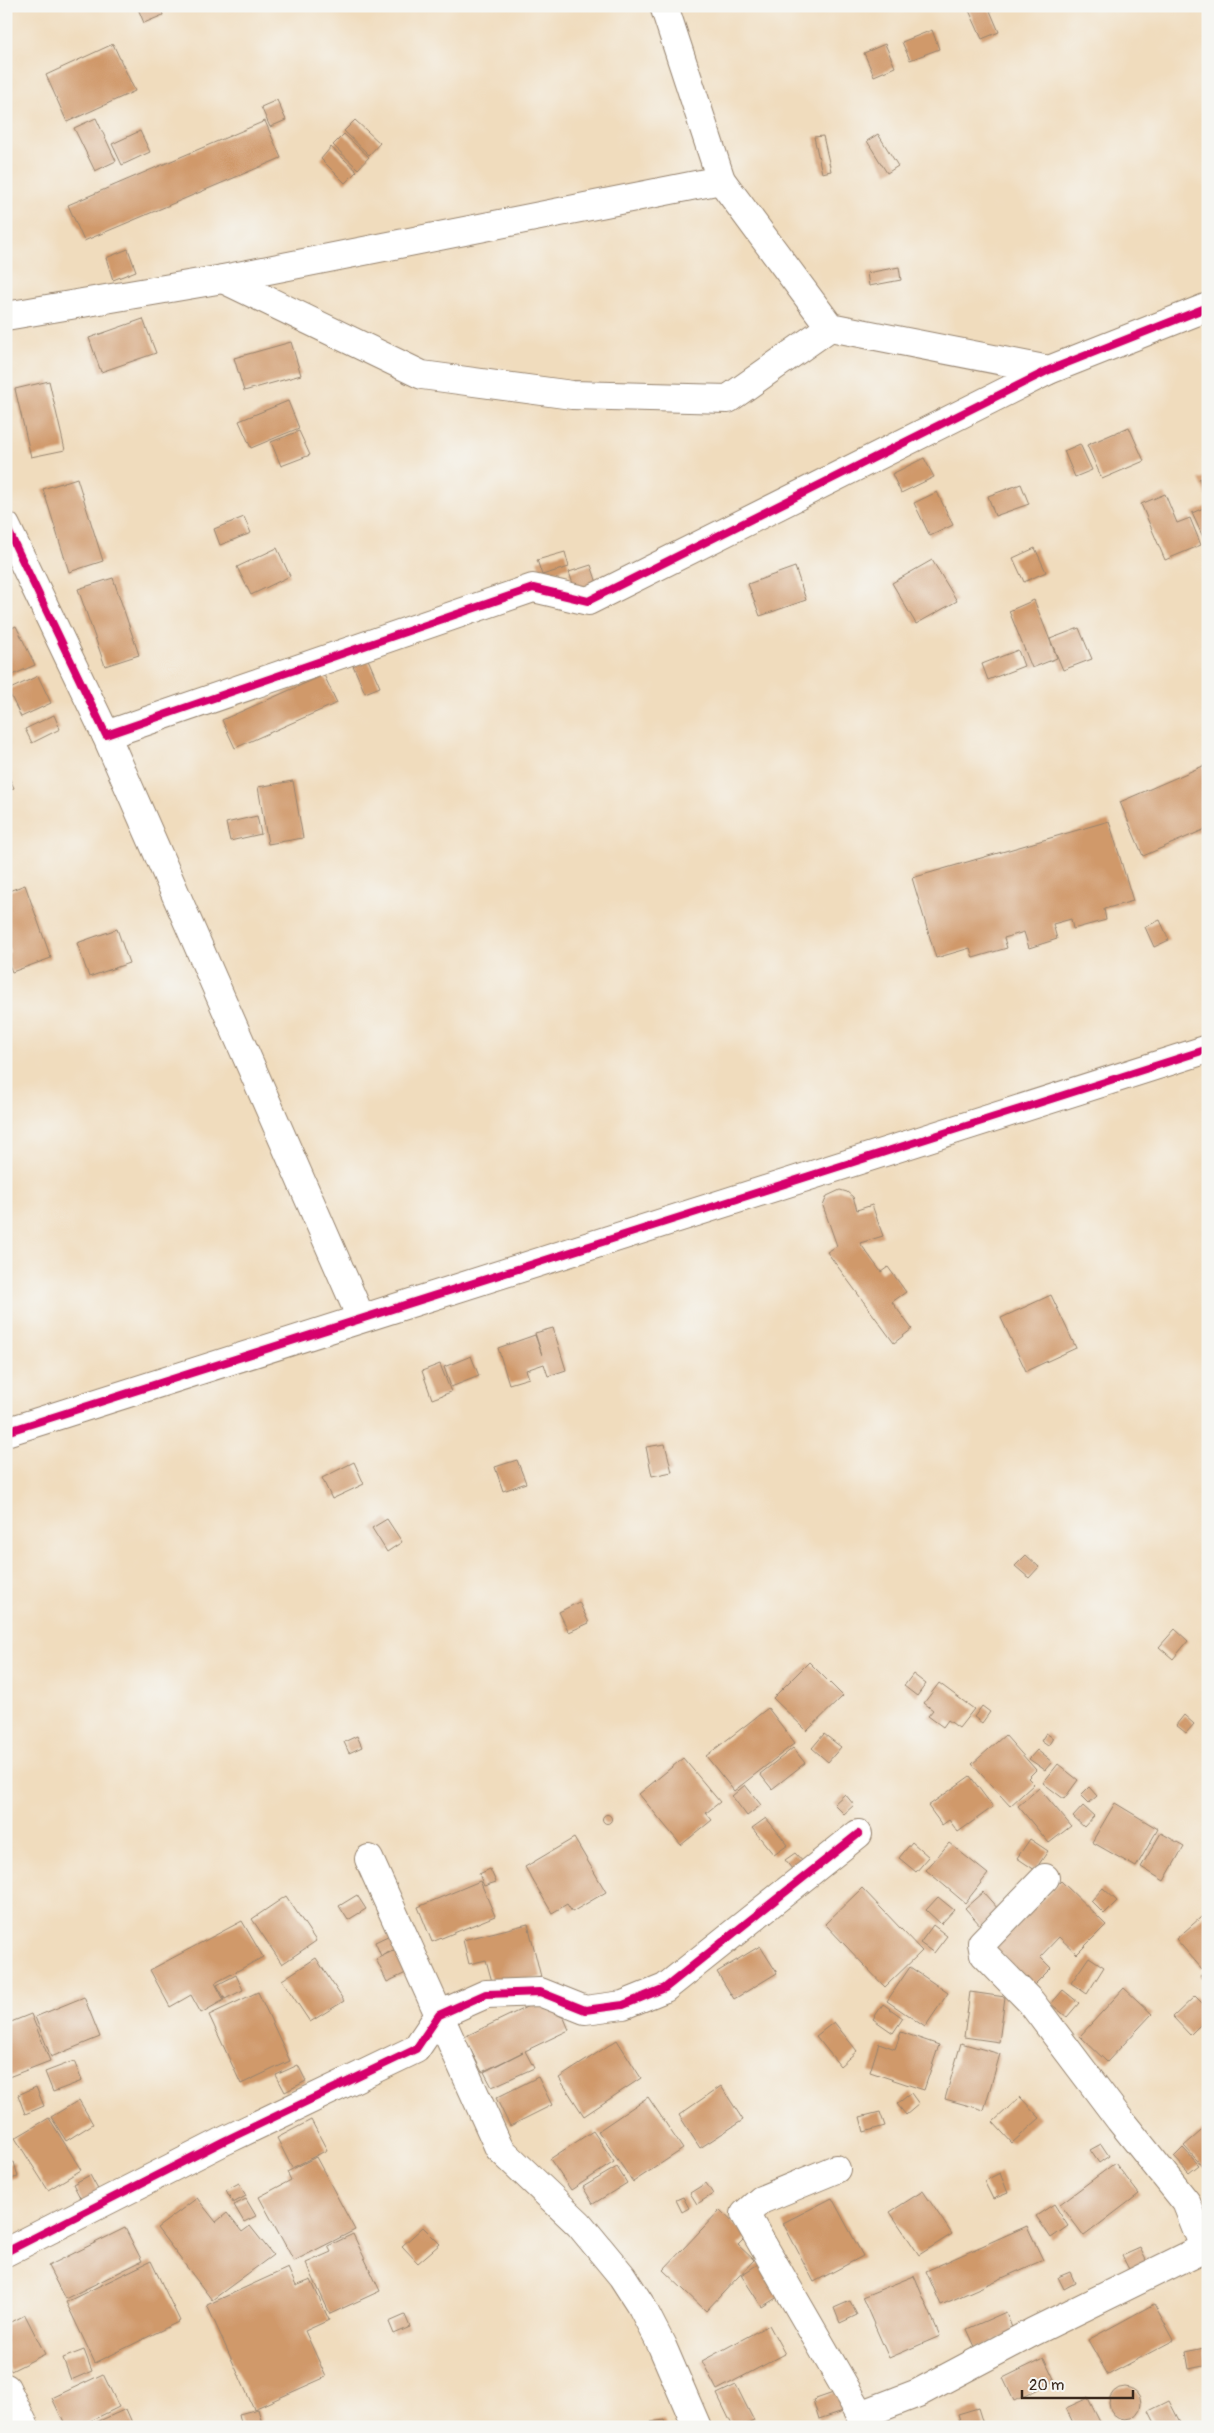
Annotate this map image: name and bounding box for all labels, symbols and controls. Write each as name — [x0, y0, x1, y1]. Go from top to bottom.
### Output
scale bar — [1022, 2368, 1133, 2400]
text: 20 m — [1029, 2376, 1064, 2395]

